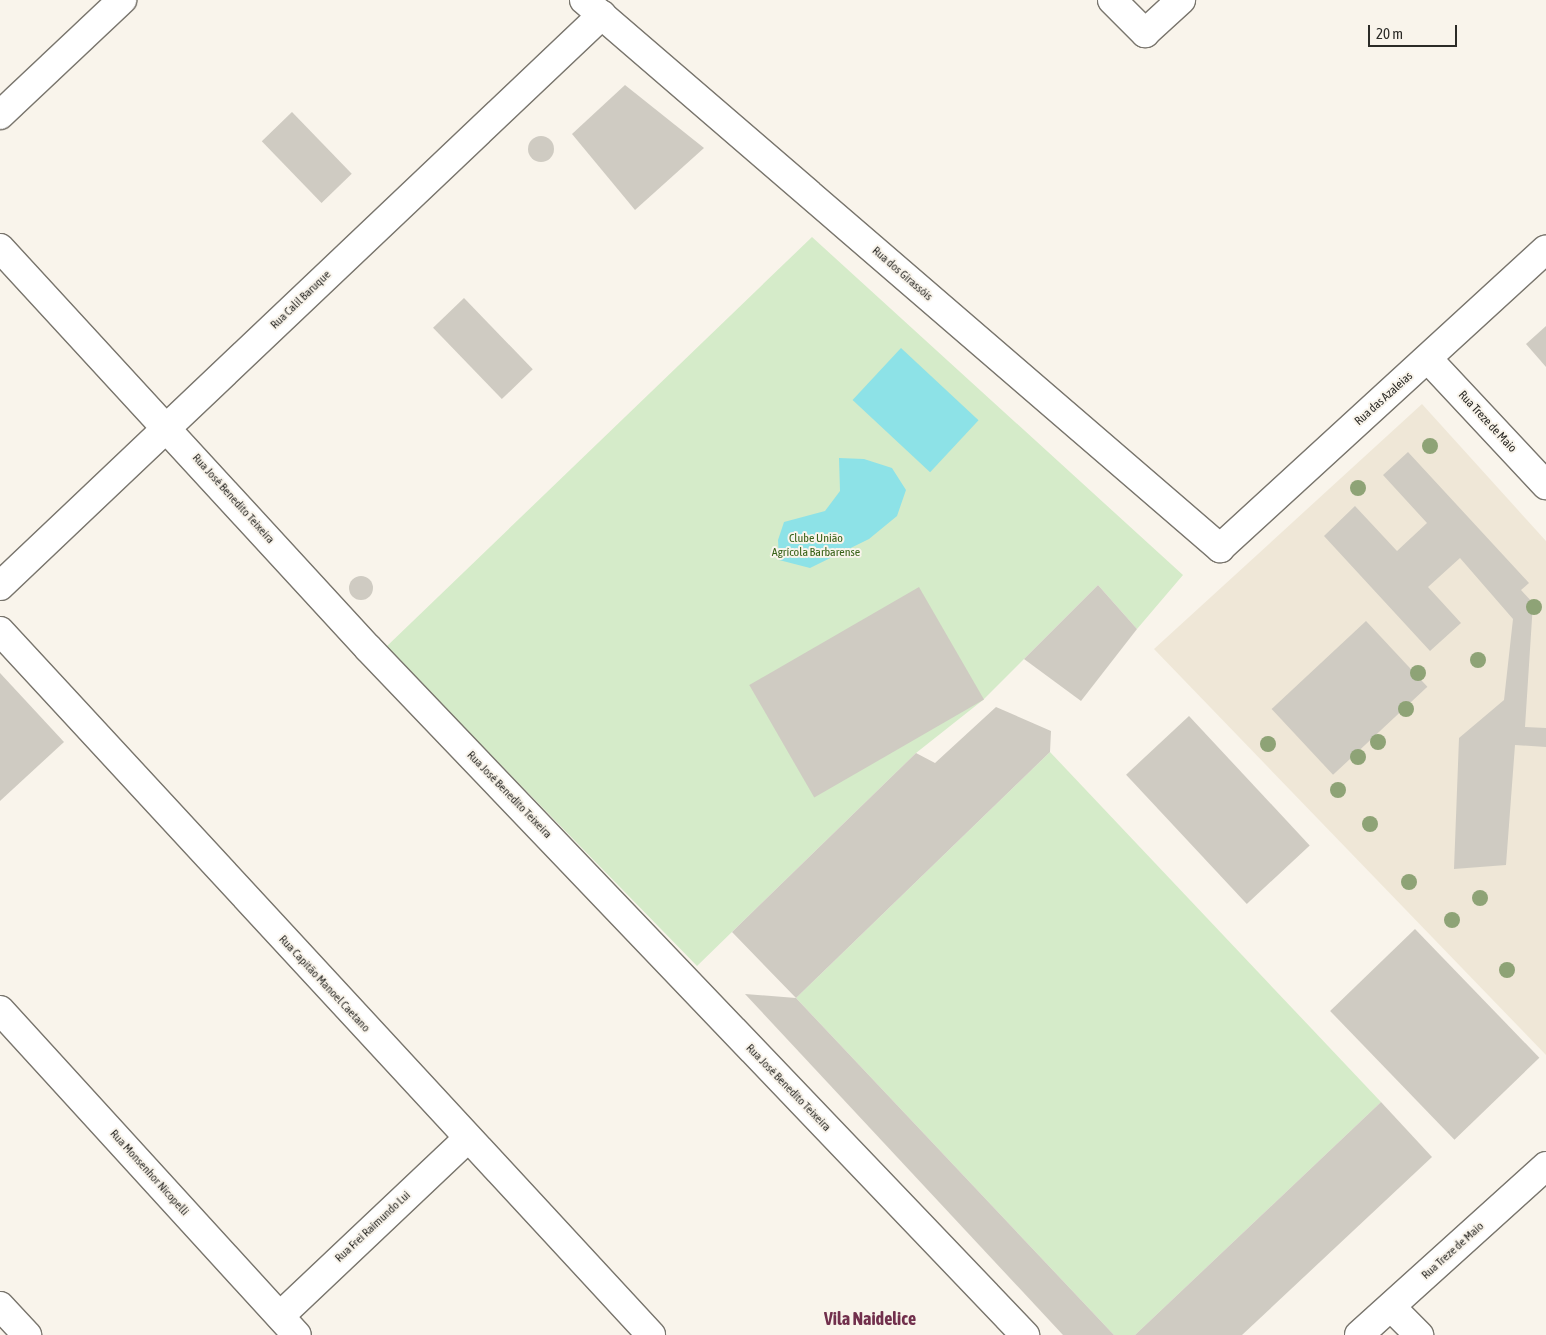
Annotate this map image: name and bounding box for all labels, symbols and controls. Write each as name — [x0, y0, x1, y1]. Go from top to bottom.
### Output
scale bar — [1371, 15, 1460, 47]
text: 20 m — [1376, 25, 1403, 42]
street label: Rua dos Girassóis — [869, 244, 935, 304]
street label: Rua Calil Baruque — [268, 268, 334, 332]
street label: Rua das Azaleias — [1352, 369, 1416, 429]
street label: Rua Treze de Maio — [1455, 388, 1519, 456]
street label: Rua José Benedito Teixeira — [189, 451, 277, 547]
park label: Clube União Agrícola Barbarense — [772, 532, 860, 560]
street label: Rua José Benedito Teixeira — [464, 748, 554, 842]
street label: Rua Capitão Manoel Caetano — [275, 933, 373, 1035]
street label: Rua José Benedito Teixeira — [743, 1041, 833, 1135]
street label: Rua Monsenhor Nicopelli — [107, 1127, 191, 1219]
street label: Rua Frei Raimundo Lui — [332, 1188, 414, 1266]
street label: Rua Treze de Maio — [1419, 1219, 1487, 1283]
district label: Vila Naidelice — [824, 1308, 916, 1330]

